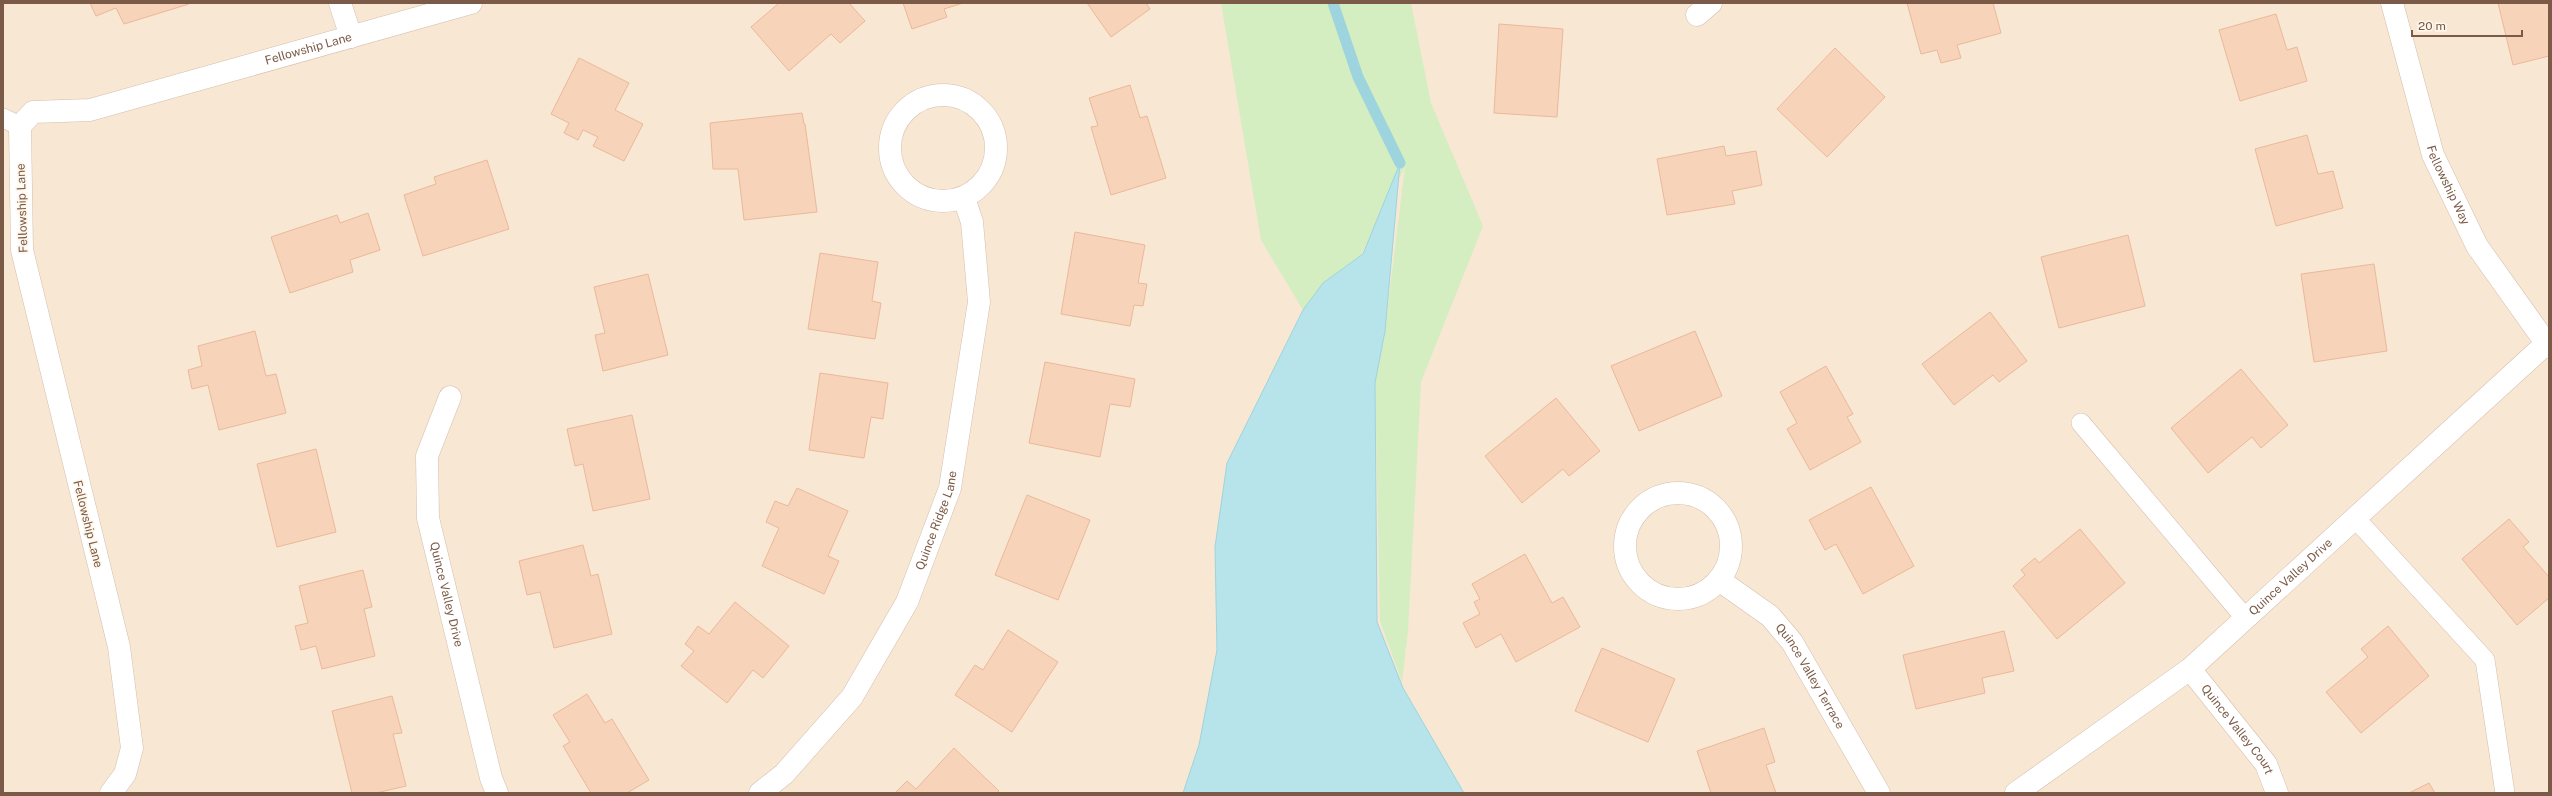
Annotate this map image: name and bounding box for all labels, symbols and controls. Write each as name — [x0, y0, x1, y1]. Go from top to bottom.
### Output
scale bar — [2412, 12, 2522, 38]
text: 20 m — [2418, 19, 2446, 33]
street label: Fellowship Lane — [263, 30, 354, 68]
street label: Fellowship Way — [2424, 144, 2473, 228]
street label: Fellowship Lane — [13, 163, 31, 253]
street label: Quince Ridge Lane — [913, 470, 960, 572]
street label: Fellowship Lane — [70, 479, 106, 569]
street label: Quince Valley Drive — [2246, 535, 2335, 619]
street label: Quince Valley Drive — [427, 540, 466, 649]
street label: Quince Valley Terrace — [1772, 621, 1848, 732]
street label: Quince Valley Court — [2198, 682, 2276, 777]

